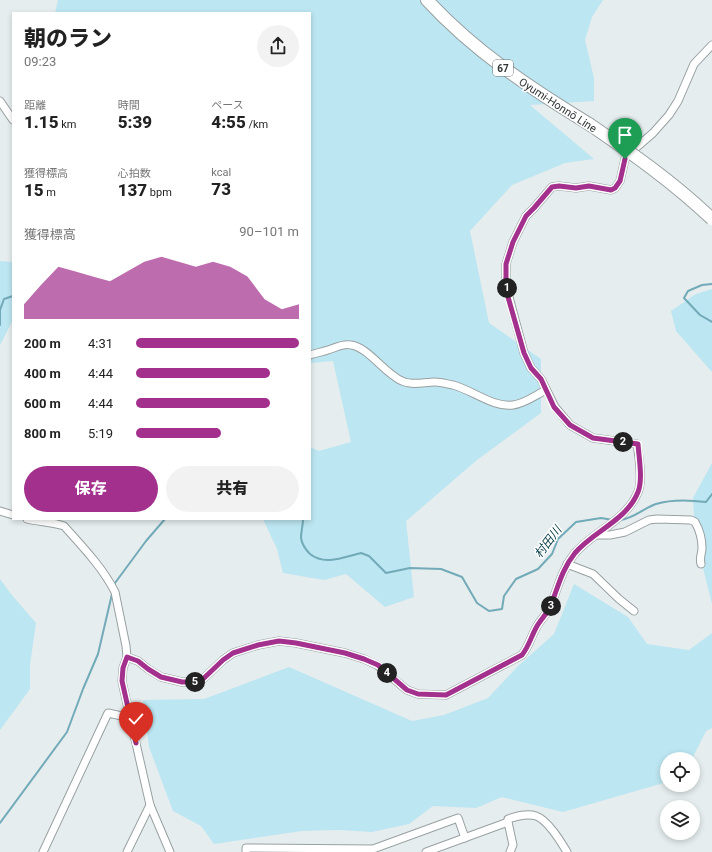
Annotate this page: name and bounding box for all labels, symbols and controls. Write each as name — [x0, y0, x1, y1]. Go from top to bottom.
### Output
button: share — [257, 25, 299, 67]
text: 朝のラン — [24, 26, 112, 51]
text: 09:23 — [24, 54, 56, 69]
road number: 67 — [493, 60, 513, 76]
street label: Oyumi-Honnō Line — [516, 75, 599, 135]
text: 距離 — [24, 99, 46, 112]
text: 時間 — [118, 99, 140, 112]
text: ペース — [211, 99, 244, 112]
text: 1.15 — [24, 112, 58, 132]
text: 5:39 — [118, 112, 152, 132]
text: 4:55 — [211, 112, 246, 132]
text: km — [58, 118, 76, 131]
text: /km — [246, 118, 268, 131]
pin — [608, 118, 642, 159]
icon: arrive — [614, 124, 636, 146]
text: kcal — [211, 166, 231, 179]
text: 獲得標高 — [24, 167, 68, 180]
text: 心拍数 — [118, 167, 151, 180]
text: 73 — [211, 179, 231, 199]
text: 15 — [24, 180, 44, 200]
text: 137 — [118, 180, 147, 200]
text: m — [44, 186, 56, 199]
text: bpm — [147, 186, 172, 199]
text: 90–101 m — [239, 224, 299, 239]
text: 獲得標高 — [24, 227, 76, 242]
pin: 1 — [497, 278, 517, 298]
text: 1 — [504, 281, 510, 294]
text: 200 m — [24, 336, 61, 351]
text: 4:31 — [88, 336, 113, 351]
text: 400 m — [24, 366, 61, 381]
text: 4:44 — [88, 366, 113, 381]
text: 600 m — [24, 396, 61, 411]
text: 4:44 — [88, 396, 113, 411]
text: 800 m — [24, 426, 61, 441]
text: 5:19 — [88, 426, 113, 441]
pin: 2 — [613, 432, 633, 452]
text: 2 — [620, 435, 626, 448]
button: 保存 — [24, 466, 158, 512]
button: 共有 — [166, 466, 299, 512]
water label: 村田川 — [532, 522, 566, 561]
pin: 3 — [541, 596, 561, 616]
text: 3 — [548, 599, 554, 612]
pin: 4 — [377, 663, 397, 683]
text: 4 — [384, 666, 390, 679]
pin: 5 — [185, 672, 205, 692]
text: 5 — [192, 675, 198, 688]
pin — [119, 702, 153, 743]
icon: check — [125, 708, 147, 730]
map controls — [660, 752, 700, 840]
button: locate — [660, 752, 700, 792]
button: layers — [660, 800, 700, 840]

